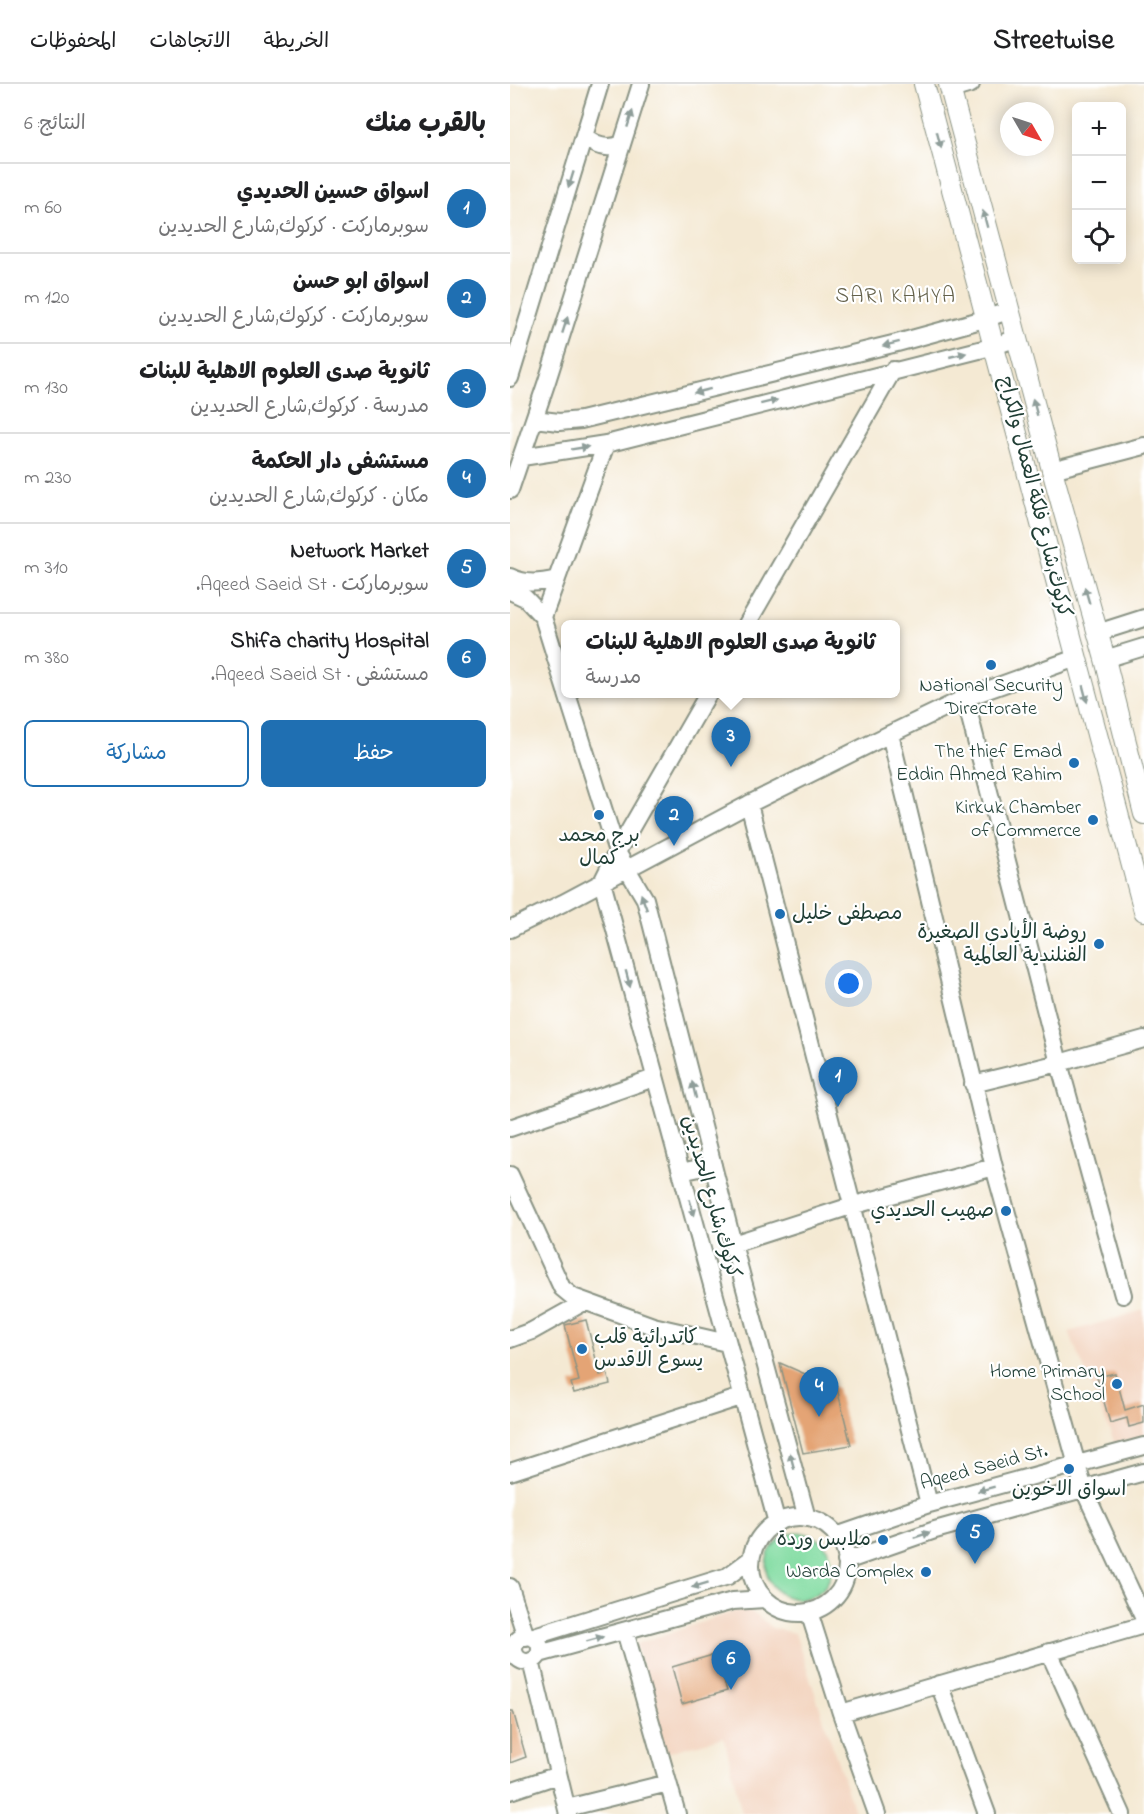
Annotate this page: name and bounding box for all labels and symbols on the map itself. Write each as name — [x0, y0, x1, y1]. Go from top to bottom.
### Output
north arrow — [1000, 102, 1054, 156]
one-way arrow — [626, 110, 635, 128]
one-way arrow — [935, 132, 944, 150]
one-way arrow — [566, 171, 575, 189]
one-way arrow — [980, 209, 990, 228]
district label: SARI KAHYA — [835, 282, 957, 312]
one-way arrow — [560, 316, 570, 334]
one-way arrow — [882, 340, 900, 350]
one-way arrow — [949, 349, 967, 359]
street label: كركوك,شارع فلكة العمال والكراج — [990, 373, 1078, 621]
one-way arrow — [693, 386, 711, 396]
one-way arrow — [760, 397, 778, 407]
one-way arrow — [1030, 398, 1040, 416]
one-way arrow — [570, 444, 589, 453]
one-way arrow — [1082, 586, 1091, 604]
marker: National Security Directorate — [984, 658, 998, 672]
place label: National Security Directorate — [919, 672, 1063, 724]
one-way arrow — [1081, 685, 1091, 704]
pin: 3 — [712, 718, 750, 767]
place label: The thief Emad Eddin Ahmed Rahim — [896, 738, 1062, 790]
marker: The thief Emad Eddin Ahmed Rahim — [1067, 756, 1081, 770]
place label: Kirkuk Chamber of Commerce — [955, 794, 1082, 846]
pin: 2 — [654, 796, 694, 846]
marker: برج محمد كمال — [592, 808, 606, 822]
marker: Kirkuk Chamber of Commerce — [1086, 813, 1100, 827]
place label: برج محمد كمال — [558, 822, 640, 874]
one-way arrow — [639, 892, 649, 910]
place label: مصطفى خليل — [792, 900, 902, 929]
marker: مصطفى خليل — [773, 907, 787, 921]
place label: روضة الأيادي الصغيرة الفنلندية العالمية — [917, 918, 1087, 971]
marker: روضة الأيادي الصغيرة الفنلندية العالمية — [1092, 937, 1106, 951]
your location — [834, 969, 863, 998]
one-way arrow — [624, 971, 633, 989]
pin: 1 — [818, 1058, 858, 1107]
one-way arrow — [688, 1081, 698, 1099]
street label: كركوك,شارع الحديدين — [673, 1112, 747, 1282]
place label: صهيب الحديدي — [871, 1197, 994, 1226]
one-way arrow — [688, 1199, 697, 1217]
marker: صهيب الحديدي — [999, 1204, 1013, 1218]
place label: كاتدرائية قلب يسوع الاقدس — [594, 1324, 703, 1376]
marker: كاتدرائية قلب يسوع الاقدس — [575, 1342, 589, 1356]
place label: Home Primary School — [990, 1358, 1105, 1410]
pin: 4 — [800, 1368, 838, 1417]
marker: Home Primary School — [1110, 1377, 1124, 1391]
street label: Aqeed Saeid St. — [917, 1437, 1051, 1499]
one-way arrow — [786, 1452, 796, 1471]
marker: اسواق الاخوين — [1062, 1462, 1076, 1476]
place label: اسواق الاخوين — [1012, 1476, 1126, 1505]
one-way arrow — [977, 1485, 995, 1494]
pin: 5 — [956, 1514, 994, 1564]
place label: ملابس وردة — [777, 1526, 871, 1555]
one-way arrow — [913, 1530, 931, 1540]
marker: ملابس وردة — [876, 1533, 890, 1547]
place label: Warda Complex — [786, 1558, 914, 1587]
marker: Warda Complex — [919, 1565, 933, 1579]
one-way arrow — [691, 1581, 709, 1590]
one-way arrow — [586, 1634, 604, 1643]
pin: 6 — [712, 1640, 750, 1690]

